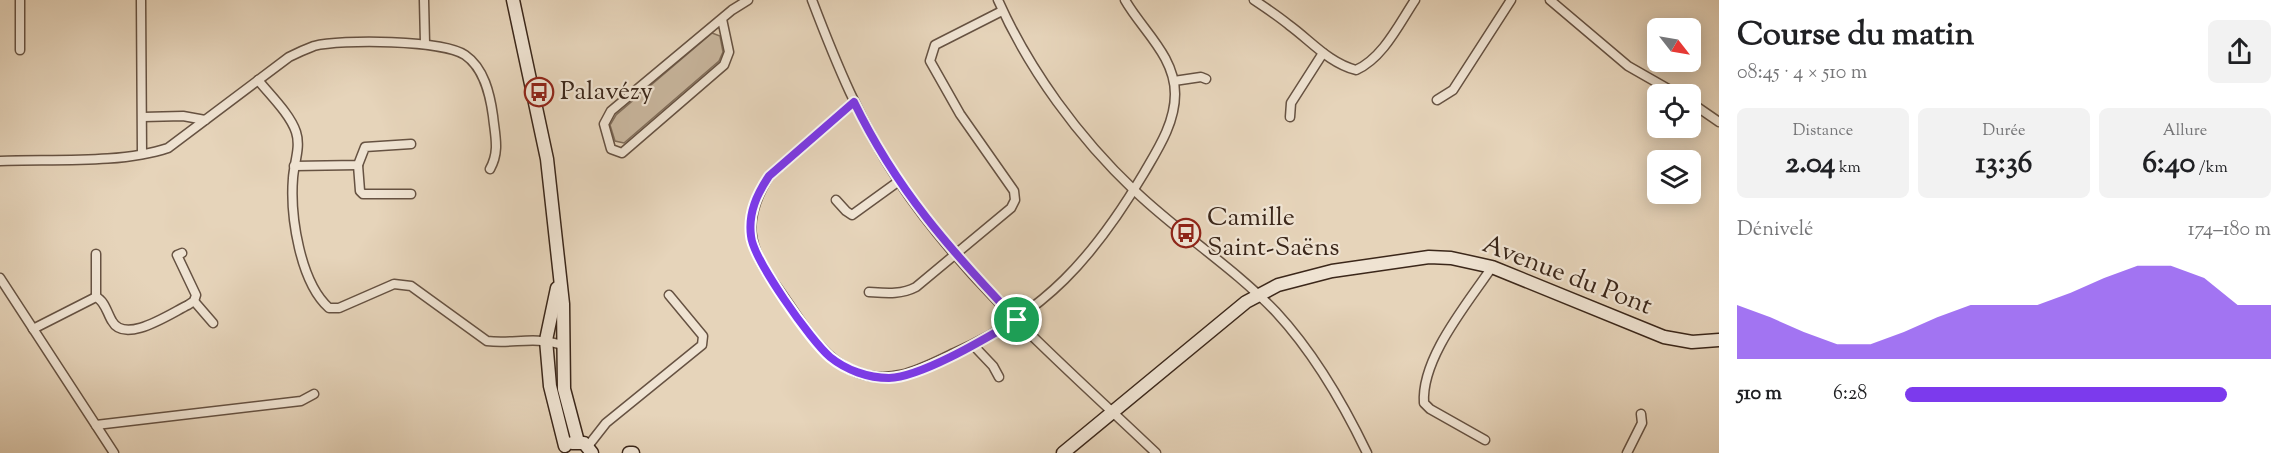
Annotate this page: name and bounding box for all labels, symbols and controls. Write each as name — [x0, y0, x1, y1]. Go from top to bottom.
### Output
text: Course du matin — [1737, 12, 1974, 60]
north arrow — [1647, 18, 1701, 72]
map controls — [1647, 18, 1701, 204]
button: share — [2208, 20, 2271, 83]
text: 08:45 · 4 × 510 m — [1737, 59, 1867, 88]
place label: Palavézy — [560, 74, 653, 111]
bus stop icon: Palavézy — [523, 76, 555, 108]
button: locate — [1647, 84, 1701, 138]
text: Distance — [1793, 120, 1853, 143]
text: Durée — [1983, 120, 2025, 143]
text: Allure — [2163, 120, 2207, 143]
text: 2.04 — [1785, 143, 1835, 186]
text: 13:36 — [1976, 143, 2032, 186]
text: 6:40 — [2142, 143, 2195, 186]
button: layers — [1647, 150, 1701, 204]
text: km — [1835, 157, 1861, 180]
text: /km — [2195, 157, 2228, 180]
place label: Camille Saint-Saëns — [1207, 200, 1340, 267]
text: Dénivelé — [1737, 216, 1813, 245]
text: 174–180 m — [2188, 216, 2271, 245]
bus stop icon: Camille Saint-Saëns — [1170, 217, 1202, 249]
street label: Avenue du Pont — [1477, 227, 1657, 325]
pin — [991, 294, 1042, 345]
icon: arrive — [1000, 303, 1033, 336]
text: 510 m — [1737, 380, 1782, 409]
text: 6:28 — [1833, 380, 1867, 409]

